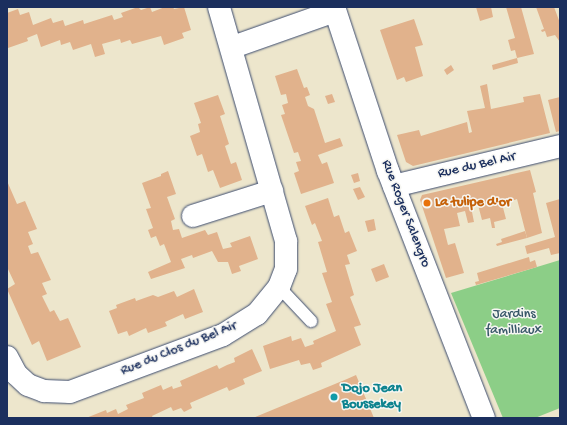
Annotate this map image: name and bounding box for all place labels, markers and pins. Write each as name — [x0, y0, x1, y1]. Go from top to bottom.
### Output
place label: La tulipe d'or — [435, 195, 511, 211]
marker: La tulipe d'or — [422, 198, 432, 208]
place label: Dojo Jean Boussekey — [342, 381, 402, 414]
marker: Dojo Jean Boussekey — [329, 392, 339, 402]

